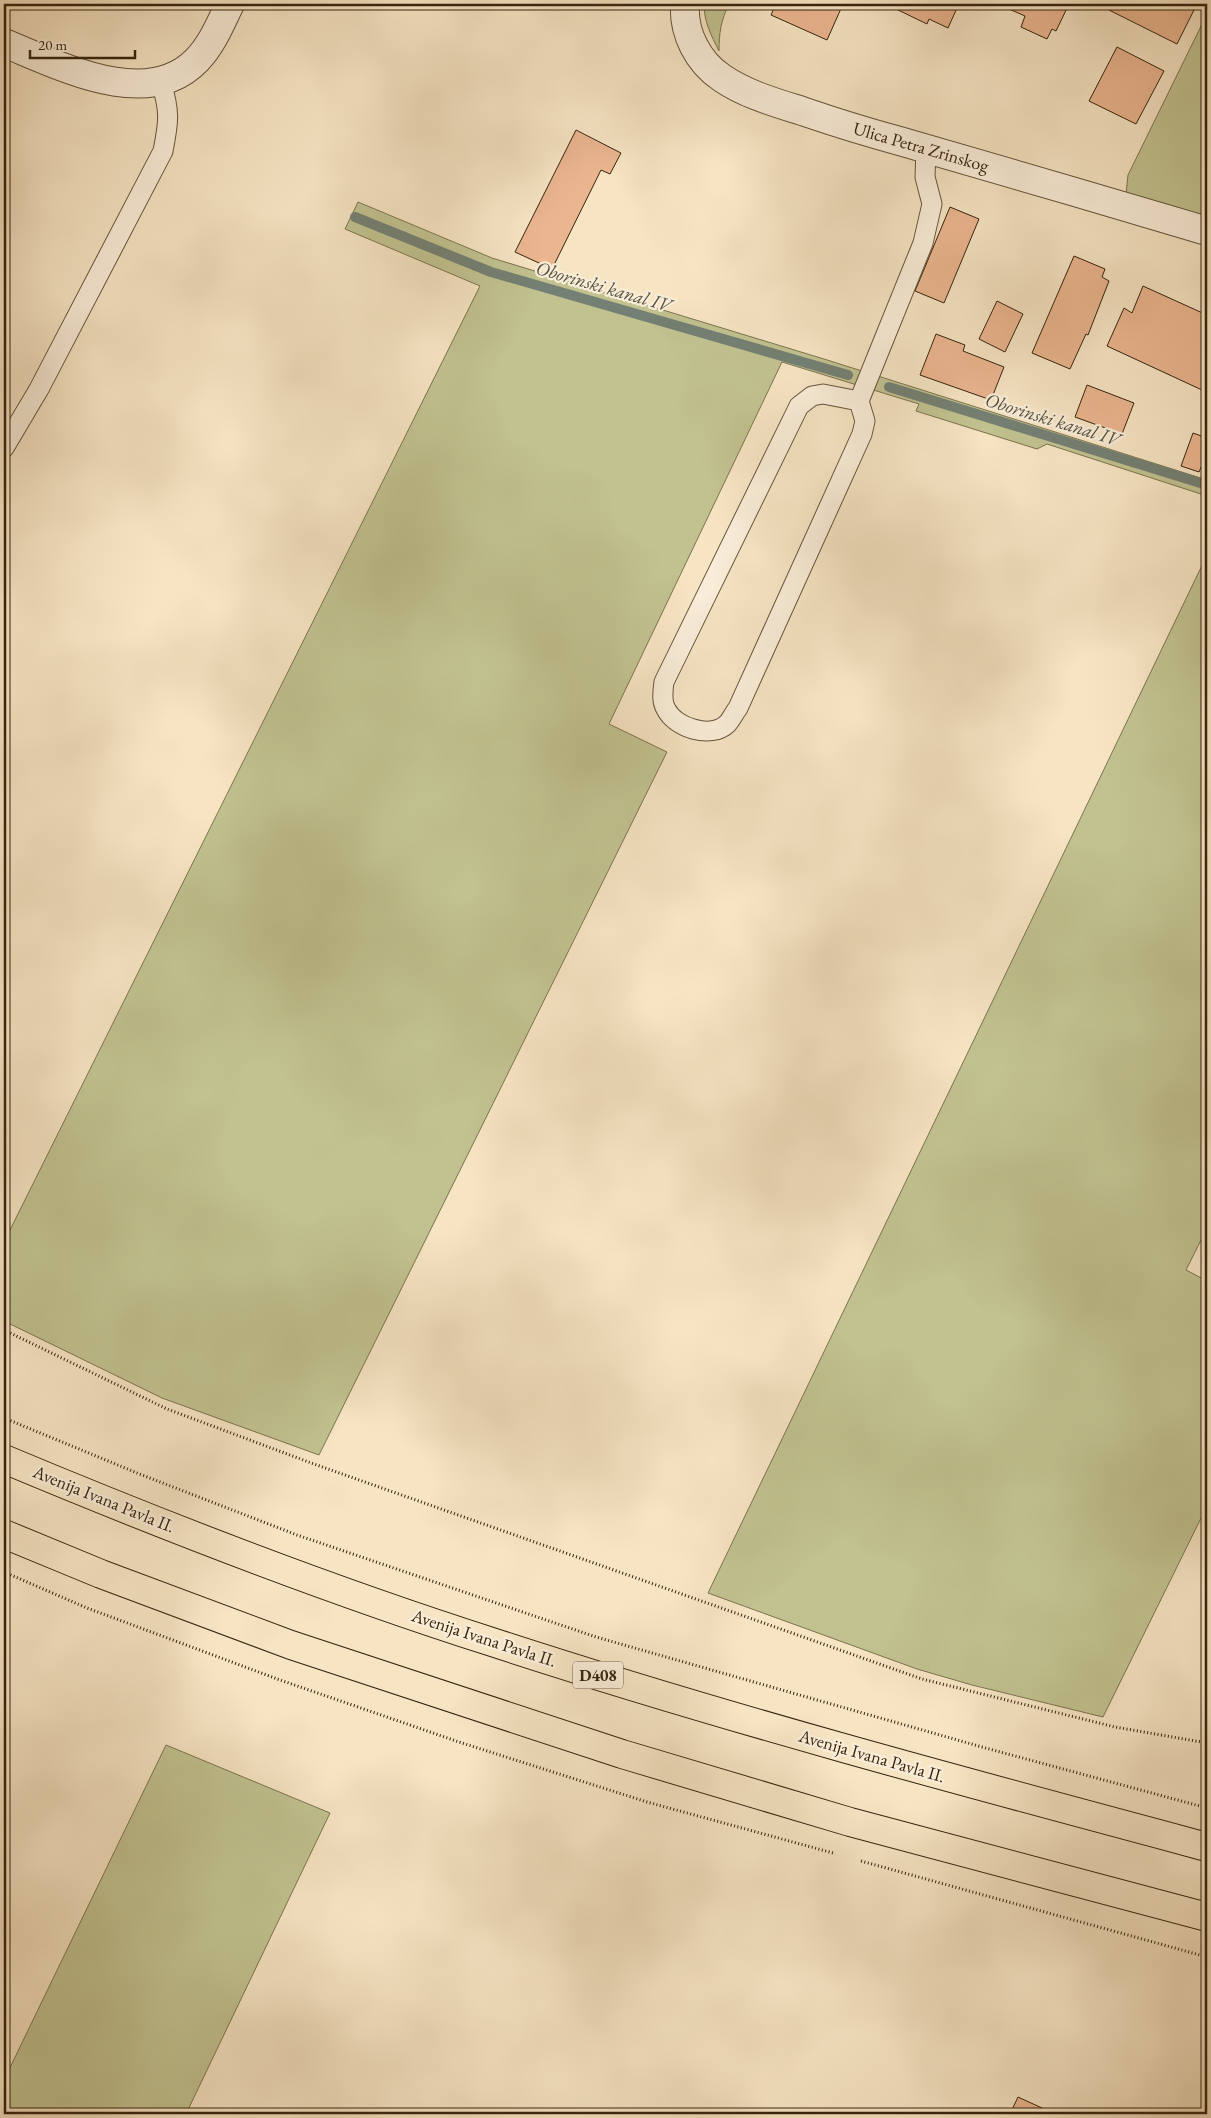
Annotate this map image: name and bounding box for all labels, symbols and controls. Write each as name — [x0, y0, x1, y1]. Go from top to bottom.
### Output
scale bar — [30, 28, 135, 60]
text: 20 m — [38, 35, 67, 54]
street label: Ulica Petra Zrinskog — [851, 116, 992, 177]
water label: Oborinski kanal IV — [533, 255, 678, 319]
water label: Oborinski kanal IV — [982, 387, 1126, 453]
street label: Avenija Ivana Pavla II. — [29, 1459, 178, 1537]
street label: Avenija Ivana Pavla II. — [408, 1603, 559, 1672]
road number: D408 — [573, 1662, 623, 1688]
street label: Avenija Ivana Pavla II. — [796, 1723, 948, 1787]

